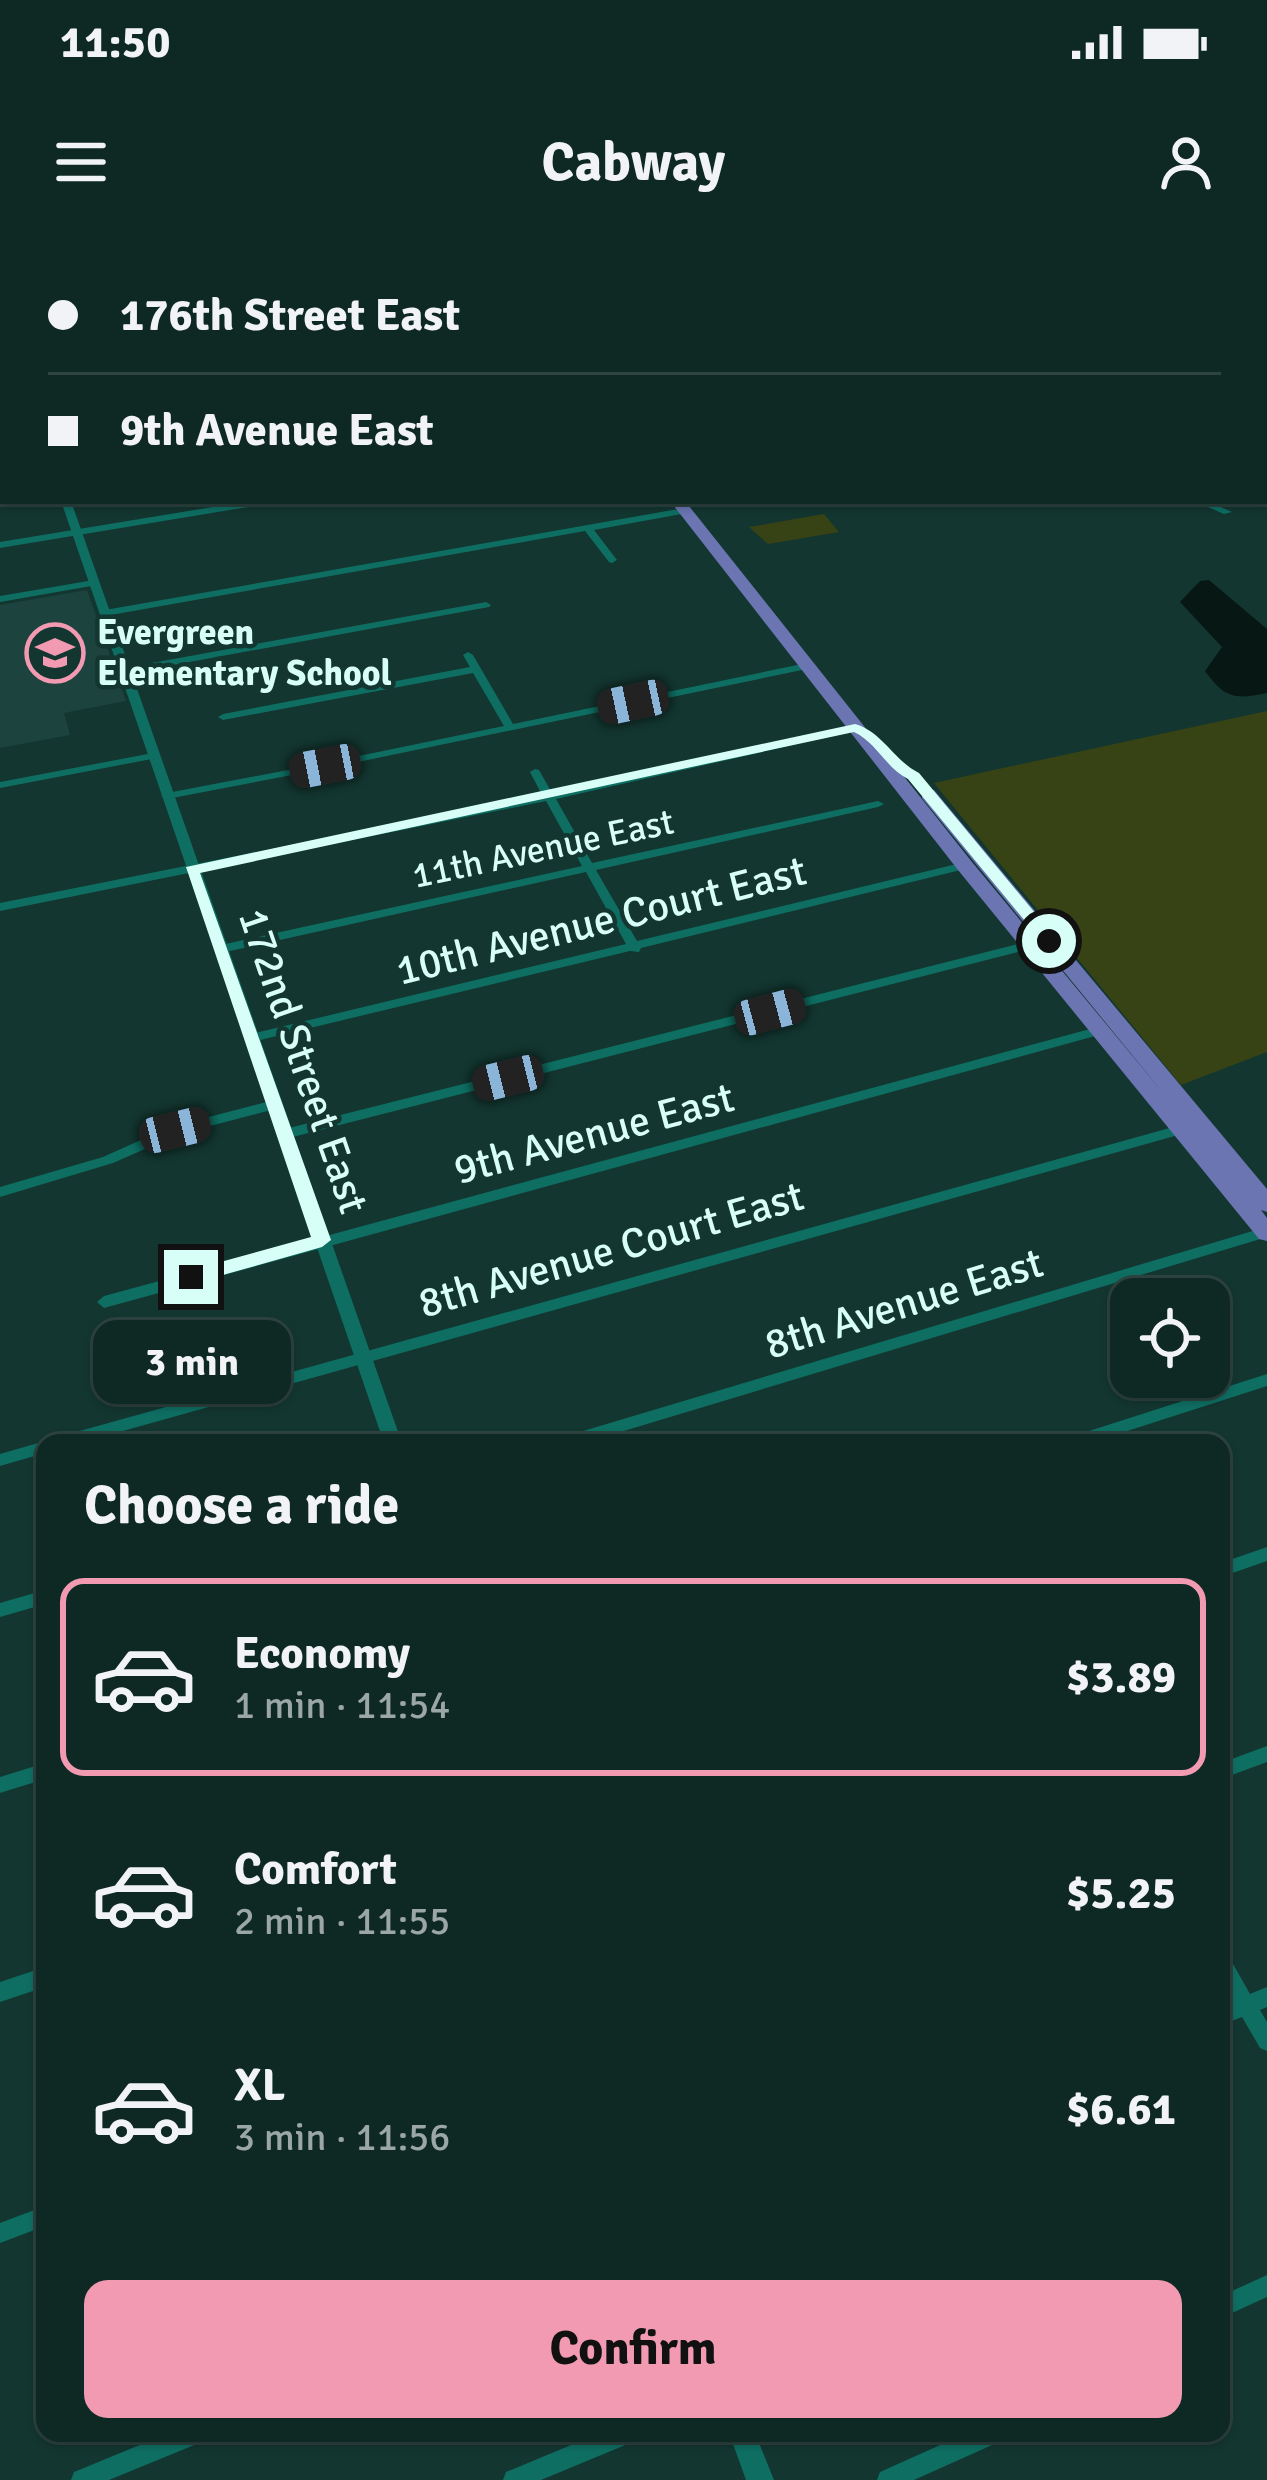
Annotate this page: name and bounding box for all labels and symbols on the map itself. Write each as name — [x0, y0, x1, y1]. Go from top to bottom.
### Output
place label: Evergreen Elementary School — [97, 610, 392, 696]
school or university icon: Evergreen Elementary School — [24, 622, 86, 684]
car — [594, 677, 672, 727]
car — [286, 741, 364, 791]
street label: 11th Avenue East — [408, 799, 678, 899]
street label: 10th Avenue Court East — [391, 845, 811, 997]
street label: 172nd Street East — [227, 902, 379, 1220]
route start — [1022, 914, 1076, 968]
car — [731, 985, 809, 1039]
car — [469, 1052, 547, 1104]
street label: 9th Avenue East — [448, 1072, 740, 1196]
car — [136, 1104, 214, 1156]
street label: 8th Avenue Court East — [413, 1171, 809, 1329]
street label: 8th Avenue East — [759, 1238, 1049, 1370]
route end — [164, 1250, 218, 1304]
callout: 3 min — [92, 1319, 290, 1403]

